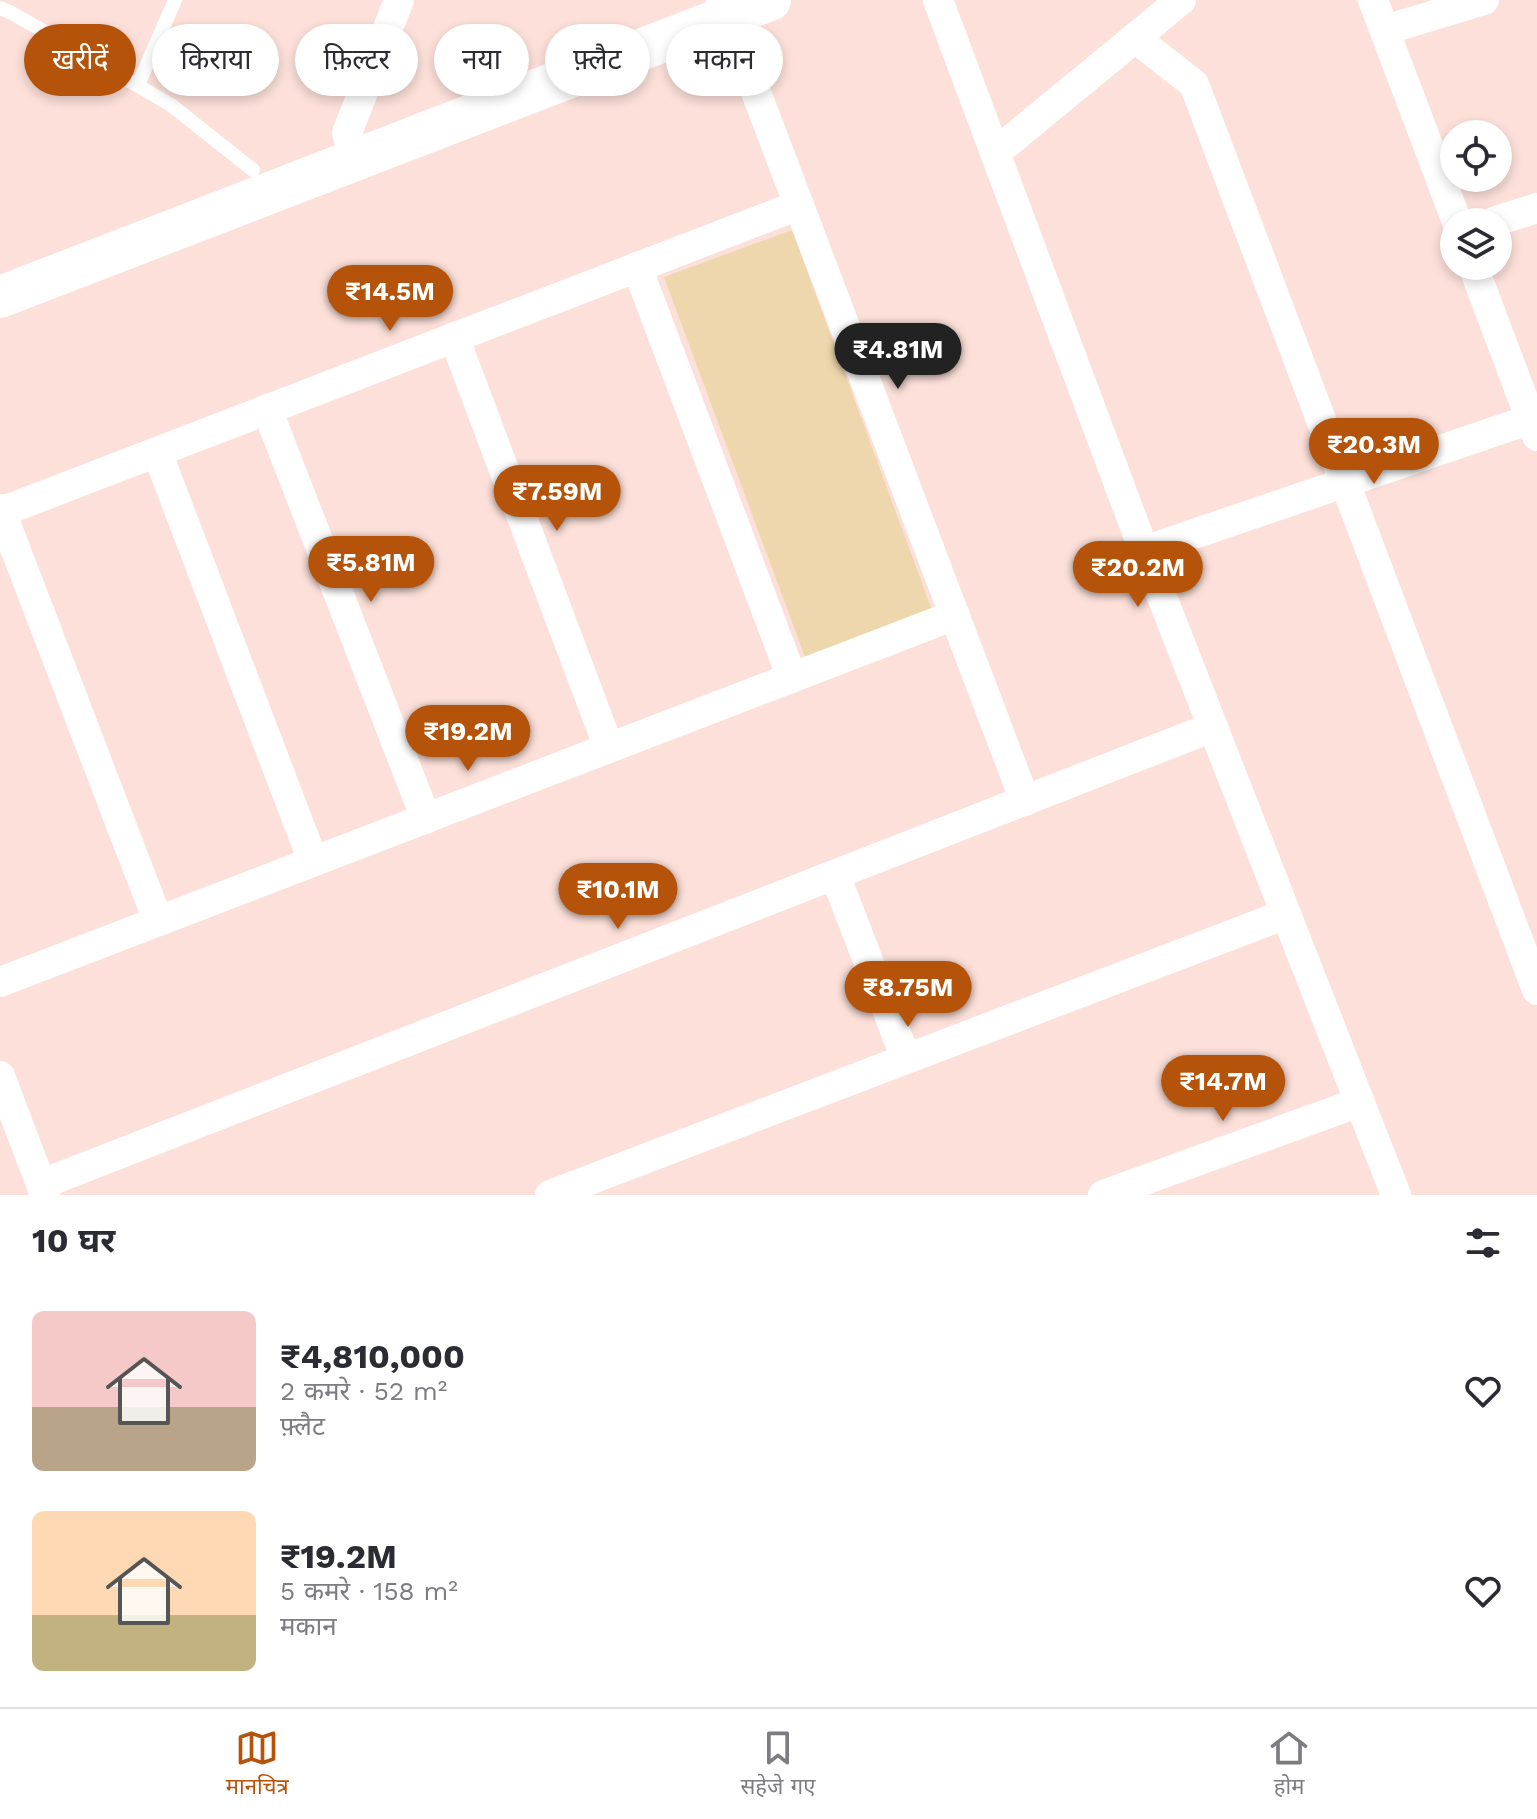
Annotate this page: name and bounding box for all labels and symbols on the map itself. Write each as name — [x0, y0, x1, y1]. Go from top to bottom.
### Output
pin: ₹14.5M — [325, 265, 455, 333]
pin: ₹4.81M — [833, 323, 963, 391]
pin: ₹20.3M — [1309, 418, 1439, 486]
pin: ₹7.59M — [492, 465, 622, 533]
pin: ₹5.81M — [306, 536, 436, 604]
pin: ₹20.2M — [1073, 541, 1203, 609]
pin: ₹19.2M — [403, 705, 533, 773]
pin: ₹10.1M — [553, 863, 683, 931]
pin: ₹8.75M — [843, 961, 973, 1029]
pin: ₹14.7M — [1158, 1055, 1288, 1123]

